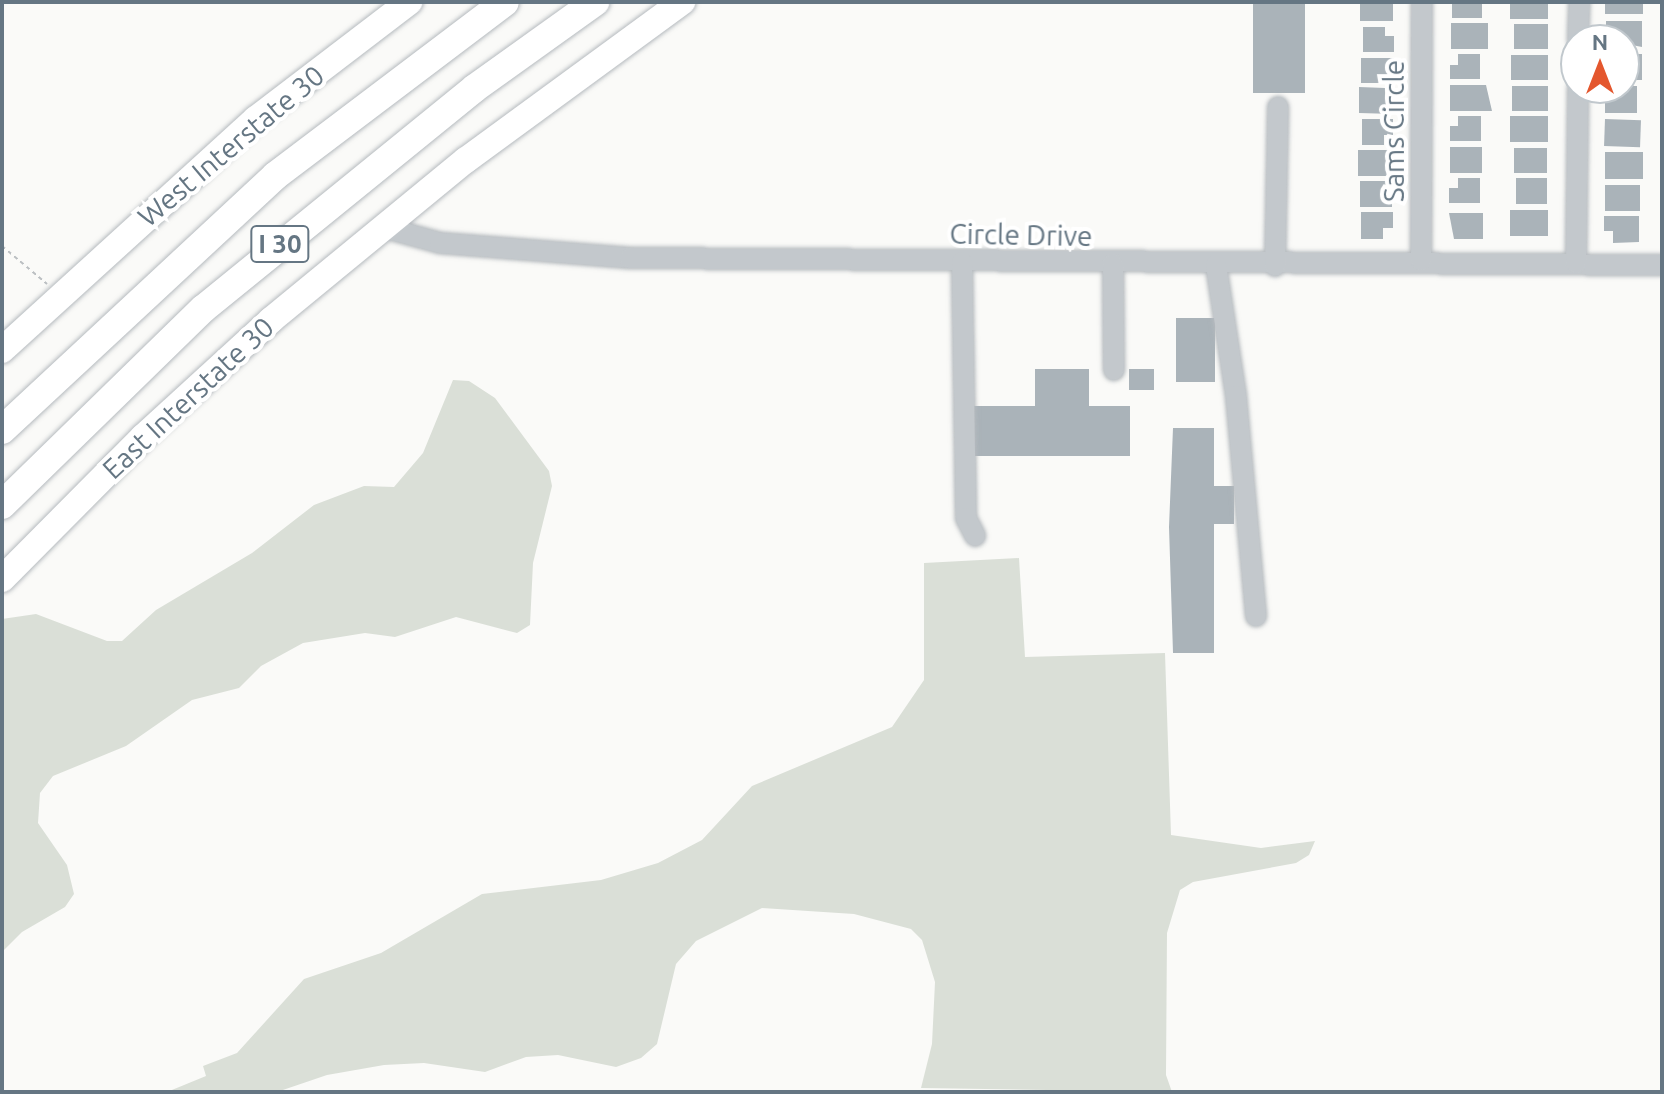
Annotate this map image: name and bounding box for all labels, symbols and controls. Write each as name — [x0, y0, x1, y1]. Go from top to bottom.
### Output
north arrow — [1560, 24, 1640, 104]
text: N — [1592, 29, 1608, 54]
street label: West Interstate 30 — [131, 58, 331, 234]
street label: Sams Circle — [1377, 60, 1411, 202]
street label: Circle Drive — [949, 217, 1093, 253]
road number: I 30 — [250, 222, 310, 266]
street label: East Interstate 30 — [95, 310, 281, 486]

